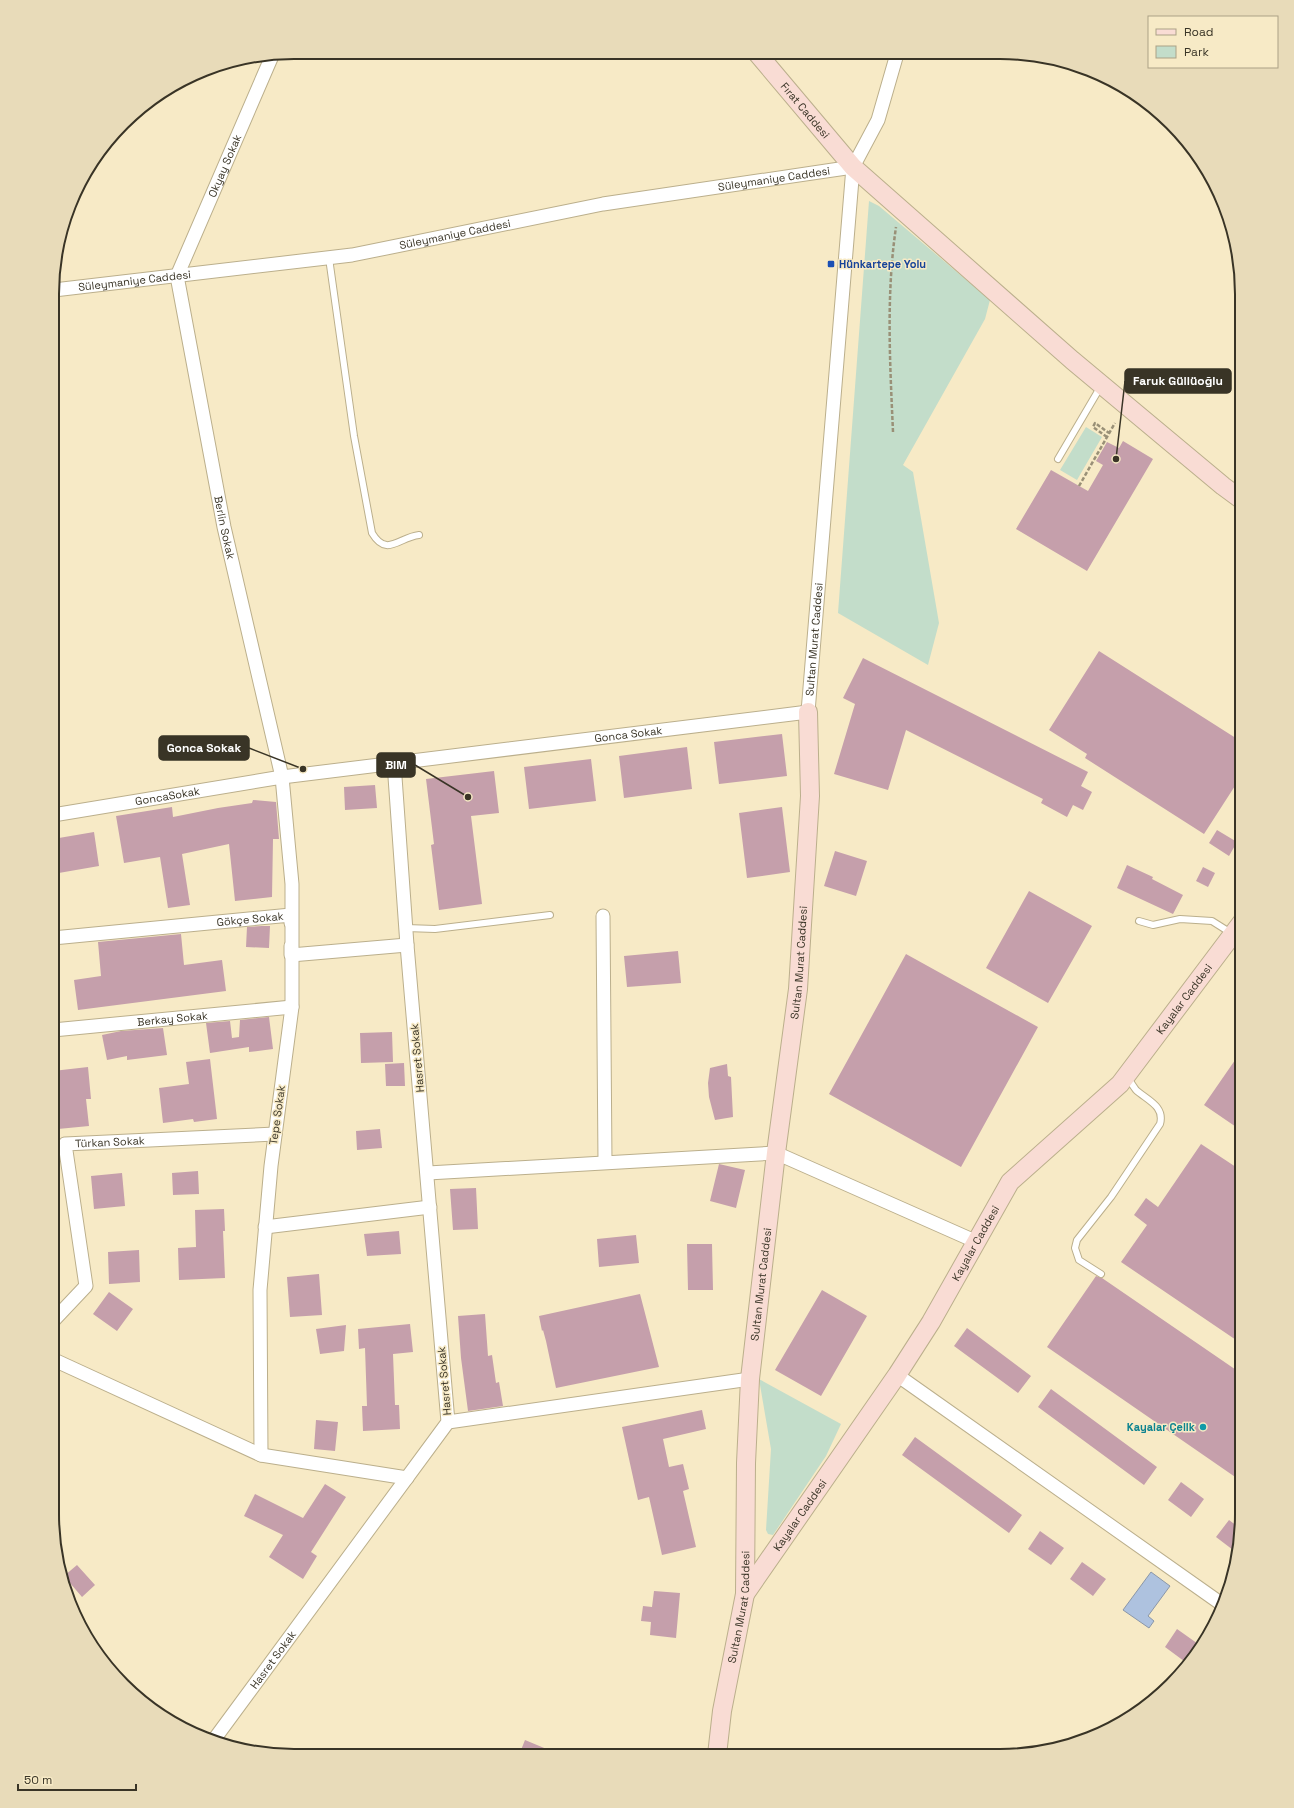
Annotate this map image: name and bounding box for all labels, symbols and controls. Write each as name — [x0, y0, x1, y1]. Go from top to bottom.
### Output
legend — [1148, 16, 1278, 68]
text: Road — [1184, 24, 1213, 40]
text: Park — [1184, 44, 1209, 60]
street label: Fırat Caddesi — [778, 79, 833, 141]
street label: Okyay Sokak — [205, 132, 244, 200]
street label: Süleymaniye Caddesi — [717, 163, 831, 194]
street label: Süleymaniye Caddesi — [398, 216, 512, 252]
place label: Hünkartepe Yolu — [839, 257, 926, 271]
marker: Hünkartepe Yolu — [826, 259, 836, 269]
street label: Süleymaniye Caddesi — [77, 267, 192, 294]
callout: Faruk Güllüoğlu — [1125, 369, 1231, 393]
text: Faruk Güllüoğlu — [1133, 373, 1223, 389]
street label: Berlin Sokak — [211, 495, 238, 561]
street label: Sultan Murat Caddesi — [802, 582, 826, 697]
street label: Gonca Sokak — [594, 723, 663, 745]
callout: Gonca Sokak — [159, 736, 249, 760]
text: Gonca Sokak — [167, 740, 242, 756]
callout: BIM — [377, 753, 415, 777]
text: BIM — [385, 757, 407, 773]
street label: GoncaSokak — [134, 784, 201, 808]
street label: Sultan Murat Caddesi — [787, 905, 810, 1020]
street label: Gökçe Sokak — [216, 909, 284, 929]
street label: Kayalar Caddesi — [1153, 961, 1215, 1037]
street label: Berkay Sokak — [136, 1008, 209, 1029]
street label: Hasret Sokak — [407, 1023, 427, 1093]
street label: Tepe Sokak — [266, 1084, 288, 1146]
street label: Türkan Sokak — [75, 1133, 145, 1151]
street label: Kayalar Caddesi — [949, 1203, 1002, 1283]
street label: Sultan Murat Caddesi — [747, 1227, 774, 1342]
street label: Hasret Sokak — [434, 1346, 454, 1416]
place label: Kayalar Çelik — [1127, 1420, 1196, 1434]
marker: Kayalar Çelik — [1198, 1422, 1208, 1432]
street label: Kayalar Caddesi — [770, 1476, 830, 1554]
street label: Sultan Murat Caddesi — [725, 1550, 752, 1664]
street label: Hasret Sokak — [247, 1628, 299, 1692]
scale bar — [18, 1766, 136, 1792]
text: 50 m — [24, 1772, 52, 1788]

